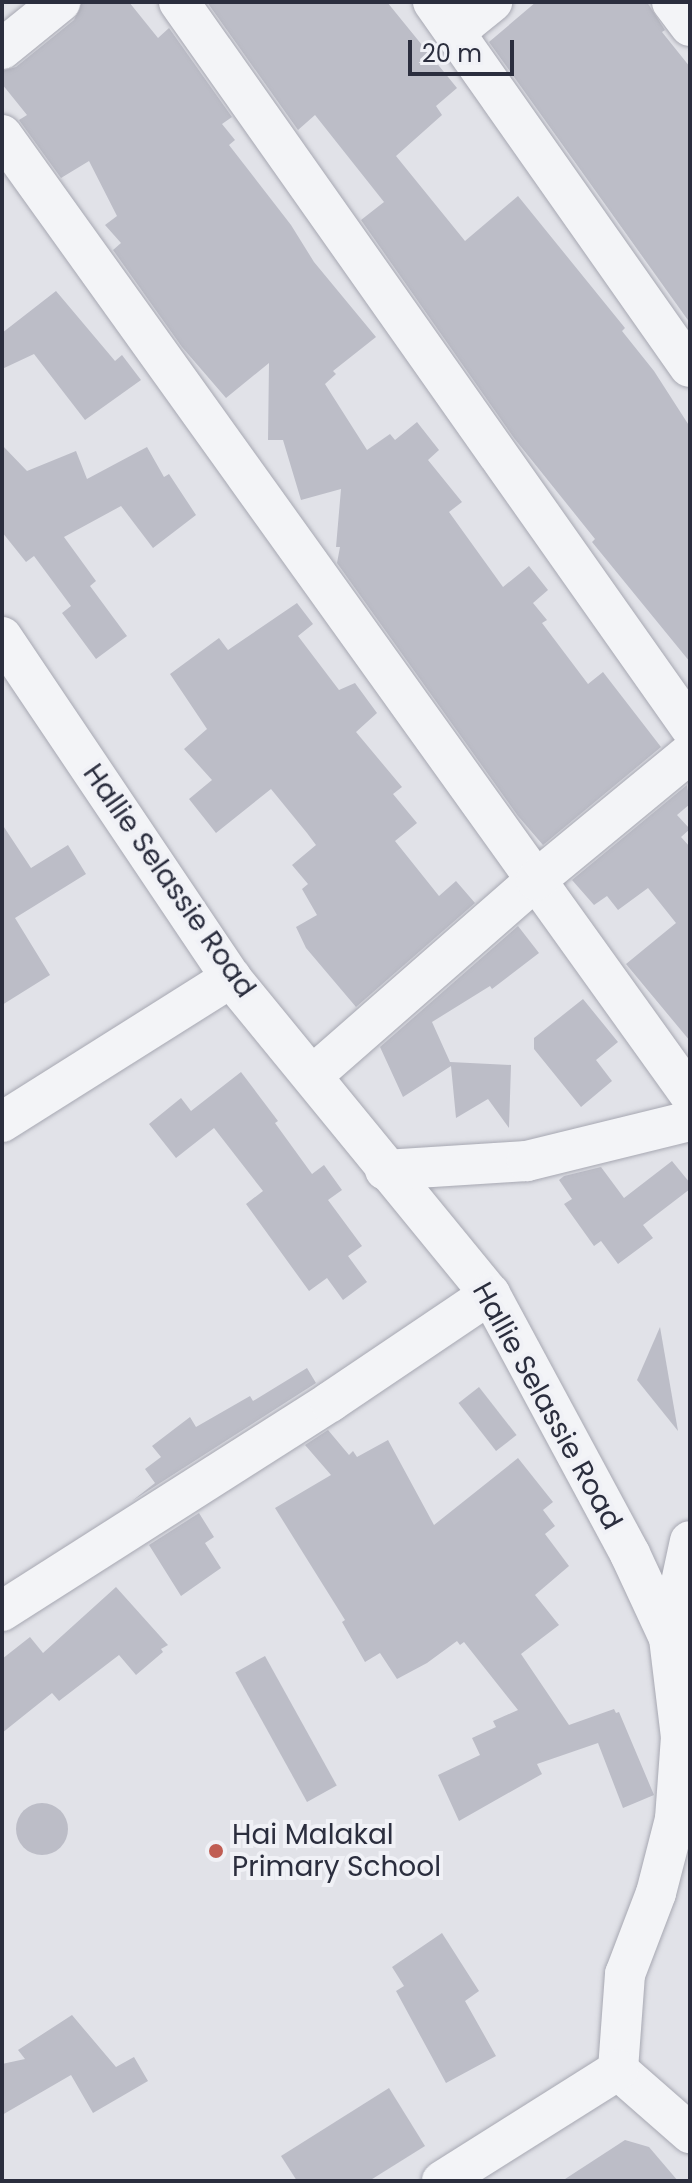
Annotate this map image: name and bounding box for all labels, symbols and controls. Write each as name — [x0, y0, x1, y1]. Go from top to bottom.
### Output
scale bar — [412, 24, 518, 74]
text: 20 m — [422, 37, 482, 70]
street label: Hallie Selassie Road — [76, 758, 262, 1004]
street label: Hallie Selassie Road — [465, 1277, 629, 1535]
place label: Hai Malakal Primary School — [232, 1818, 441, 1884]
marker: Hai Malakal Primary School — [207, 1842, 225, 1860]

